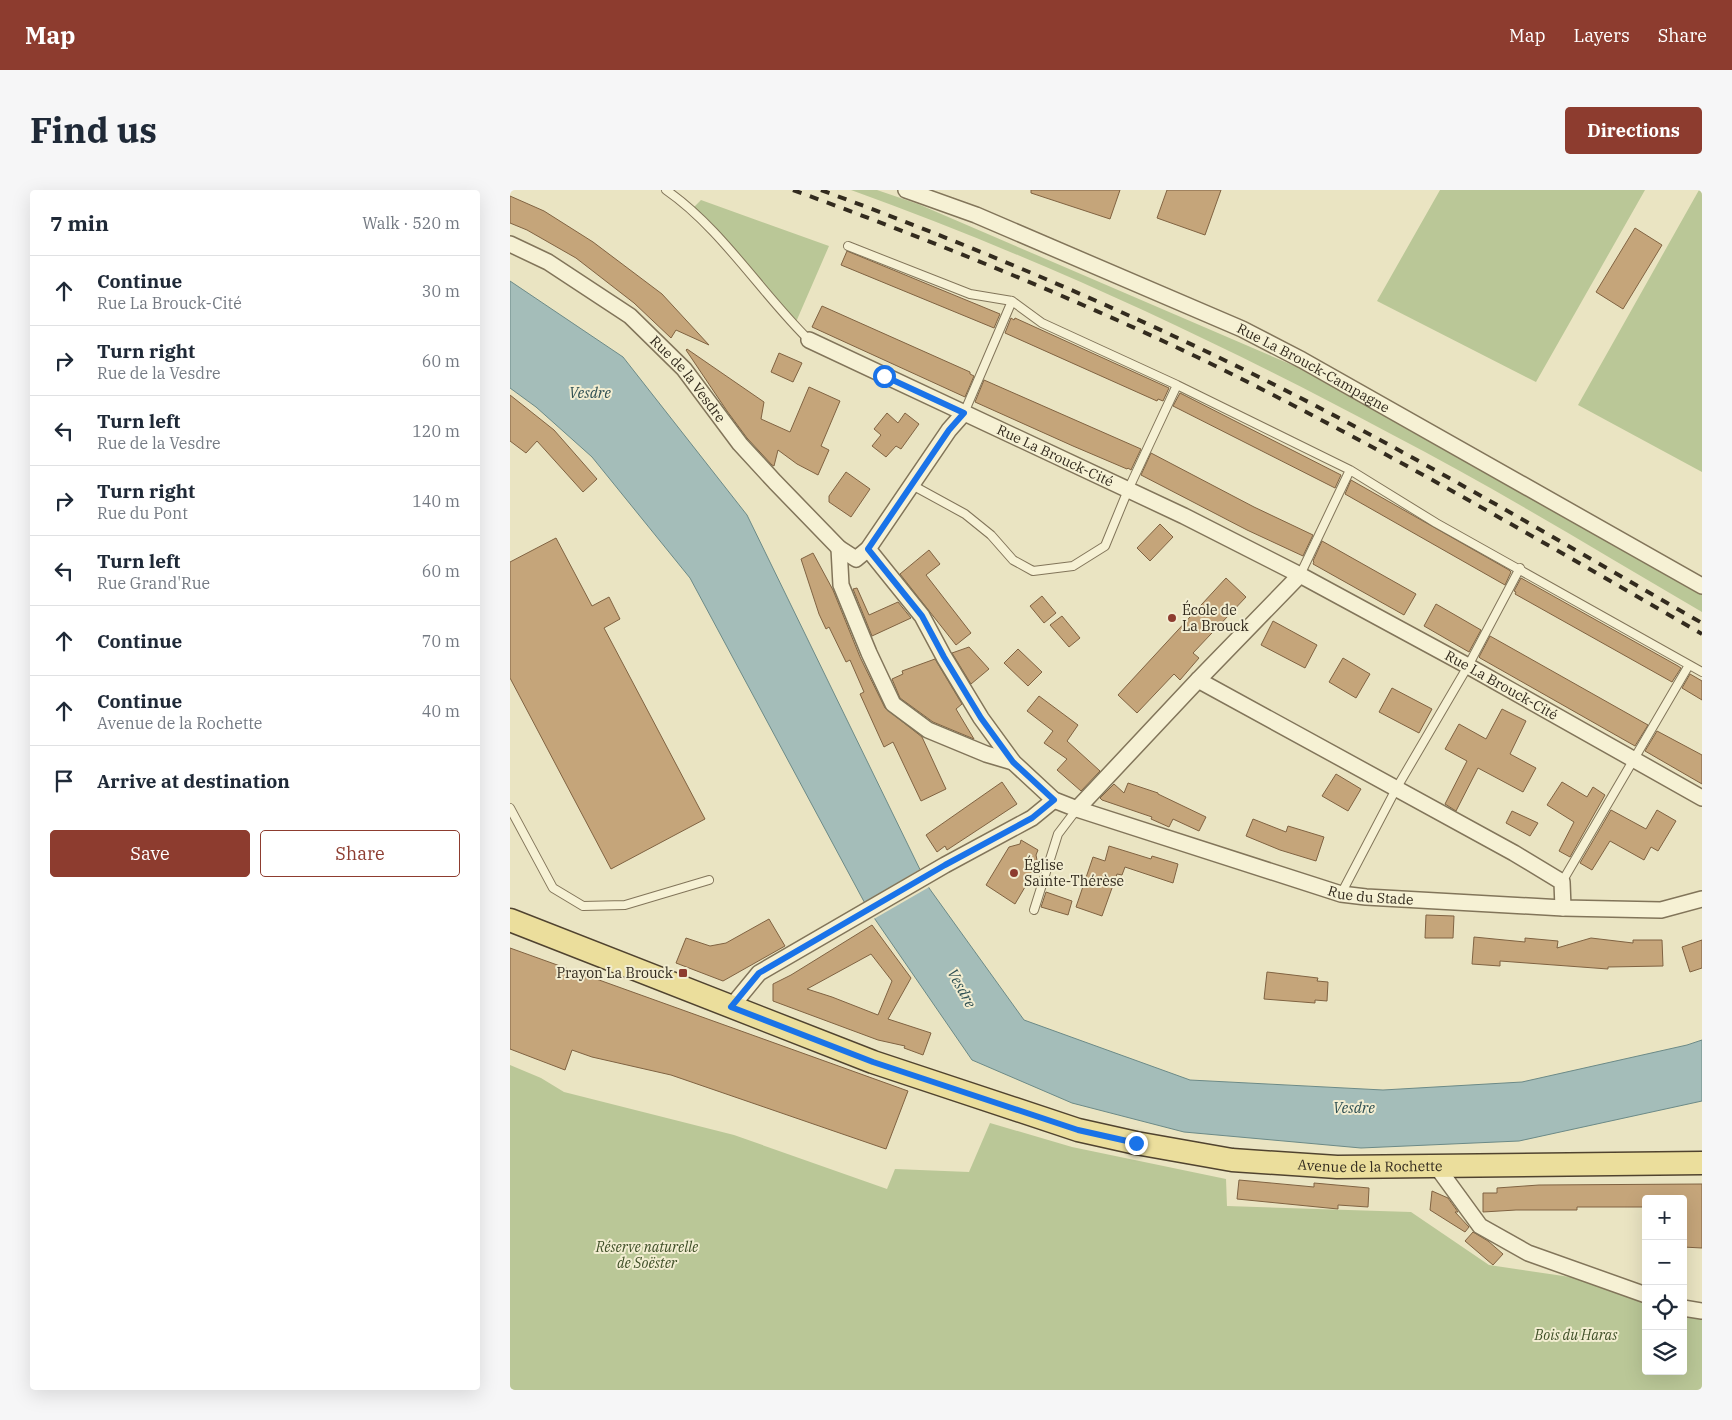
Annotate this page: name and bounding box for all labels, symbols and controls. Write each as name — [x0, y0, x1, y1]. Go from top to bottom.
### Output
text: Map — [25, 19, 75, 51]
text: Map — [1509, 24, 1546, 47]
text: Layers — [1574, 24, 1630, 47]
text: Share — [1658, 24, 1707, 47]
text: Find us — [30, 107, 157, 153]
button: Directions — [1565, 107, 1702, 154]
text: 7 min — [50, 209, 109, 237]
text: Walk · 520 m — [362, 213, 460, 233]
text: Continue — [97, 269, 182, 293]
icon: ahead — [50, 277, 78, 305]
text: 30 m — [422, 281, 460, 301]
text: Rue La Brouck-Cité — [97, 293, 242, 313]
street label: Rue La Brouck-Campagne — [1234, 319, 1393, 417]
street label: Rue de la Vesdre — [646, 332, 730, 426]
text: Turn right — [97, 339, 195, 363]
icon: right — [50, 347, 78, 375]
text: 60 m — [422, 351, 460, 371]
text: Rue de la Vesdre — [97, 363, 221, 383]
route start — [873, 365, 896, 388]
water label: Vesdre — [569, 383, 611, 402]
text: Turn left — [97, 409, 180, 433]
icon: left — [50, 417, 78, 445]
street label: Rue La Brouck-Cité — [994, 420, 1116, 491]
text: 120 m — [412, 421, 460, 441]
text: Rue de la Vesdre — [97, 433, 221, 453]
text: Turn right — [97, 479, 195, 503]
icon: right — [50, 487, 78, 515]
text: 140 m — [412, 491, 460, 511]
text: Rue du Pont — [97, 503, 188, 523]
text: Turn left — [97, 549, 180, 573]
icon: left — [50, 557, 78, 585]
text: 60 m — [422, 561, 460, 581]
text: Rue Grand'Rue — [97, 573, 210, 593]
place label: École de La Brouck — [1182, 600, 1250, 635]
marker: École de La Brouck — [1166, 612, 1178, 624]
icon: ahead — [50, 627, 78, 655]
text: Continue — [97, 629, 182, 653]
text: 70 m — [422, 631, 460, 651]
street label: Rue La Brouck-Cité — [1442, 646, 1561, 724]
text: Continue — [97, 689, 182, 713]
icon: ahead — [50, 697, 78, 725]
text: 40 m — [422, 701, 460, 721]
text: Avenue de la Rochette — [97, 713, 262, 733]
icon: arrive — [50, 767, 78, 795]
text: Arrive at destination — [97, 769, 290, 793]
button: Save — [50, 830, 250, 877]
button: Share — [260, 830, 460, 877]
place label: Église Sainte-Thérèse — [1024, 855, 1124, 890]
marker: Église Sainte-Thérèse — [1008, 867, 1020, 879]
street label: Rue du Stade — [1326, 881, 1414, 909]
place label: Prayon La Brouck — [557, 964, 674, 982]
water label: Vesdre — [944, 965, 981, 1011]
marker: Prayon La Brouck — [677, 967, 689, 979]
water label: Vesdre — [1333, 1098, 1375, 1117]
route end — [1125, 1132, 1148, 1155]
street label: Avenue de la Rochette — [1297, 1155, 1443, 1176]
map controls — [1642, 1195, 1687, 1375]
button: + — [1642, 1195, 1687, 1240]
park label: Réserve naturelle de Soëster — [595, 1238, 699, 1272]
button: − — [1642, 1240, 1687, 1285]
button: locate — [1642, 1285, 1687, 1330]
park label: Bois du Haras — [1534, 1326, 1618, 1344]
button: layers — [1642, 1330, 1687, 1375]

